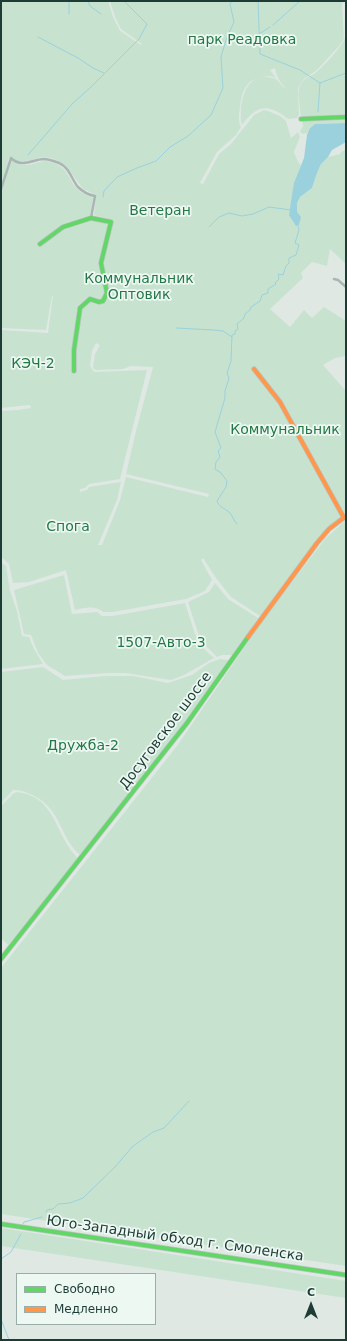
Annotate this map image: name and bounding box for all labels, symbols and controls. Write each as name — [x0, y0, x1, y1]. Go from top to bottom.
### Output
park label: парк Реадовка — [188, 32, 296, 48]
park label: Ветеран — [129, 203, 191, 219]
park label: Коммунальник Оптовик — [84, 271, 194, 304]
park label: КЭЧ-2 — [11, 356, 55, 372]
park label: Коммунальник — [230, 422, 340, 438]
park label: Спога — [46, 519, 90, 535]
park label: 1507-Авто-3 — [116, 635, 206, 651]
street label: Досуговское шоссе — [116, 669, 216, 793]
park label: Дружба-2 — [47, 738, 119, 754]
street label: Юго-Западный обход г. Смоленска — [45, 1213, 305, 1265]
legend — [16, 1273, 156, 1325]
text: Свободно — [54, 1282, 115, 1296]
north arrow — [291, 1285, 331, 1325]
text: С — [307, 1286, 315, 1299]
text: Медленно — [54, 1302, 118, 1316]

